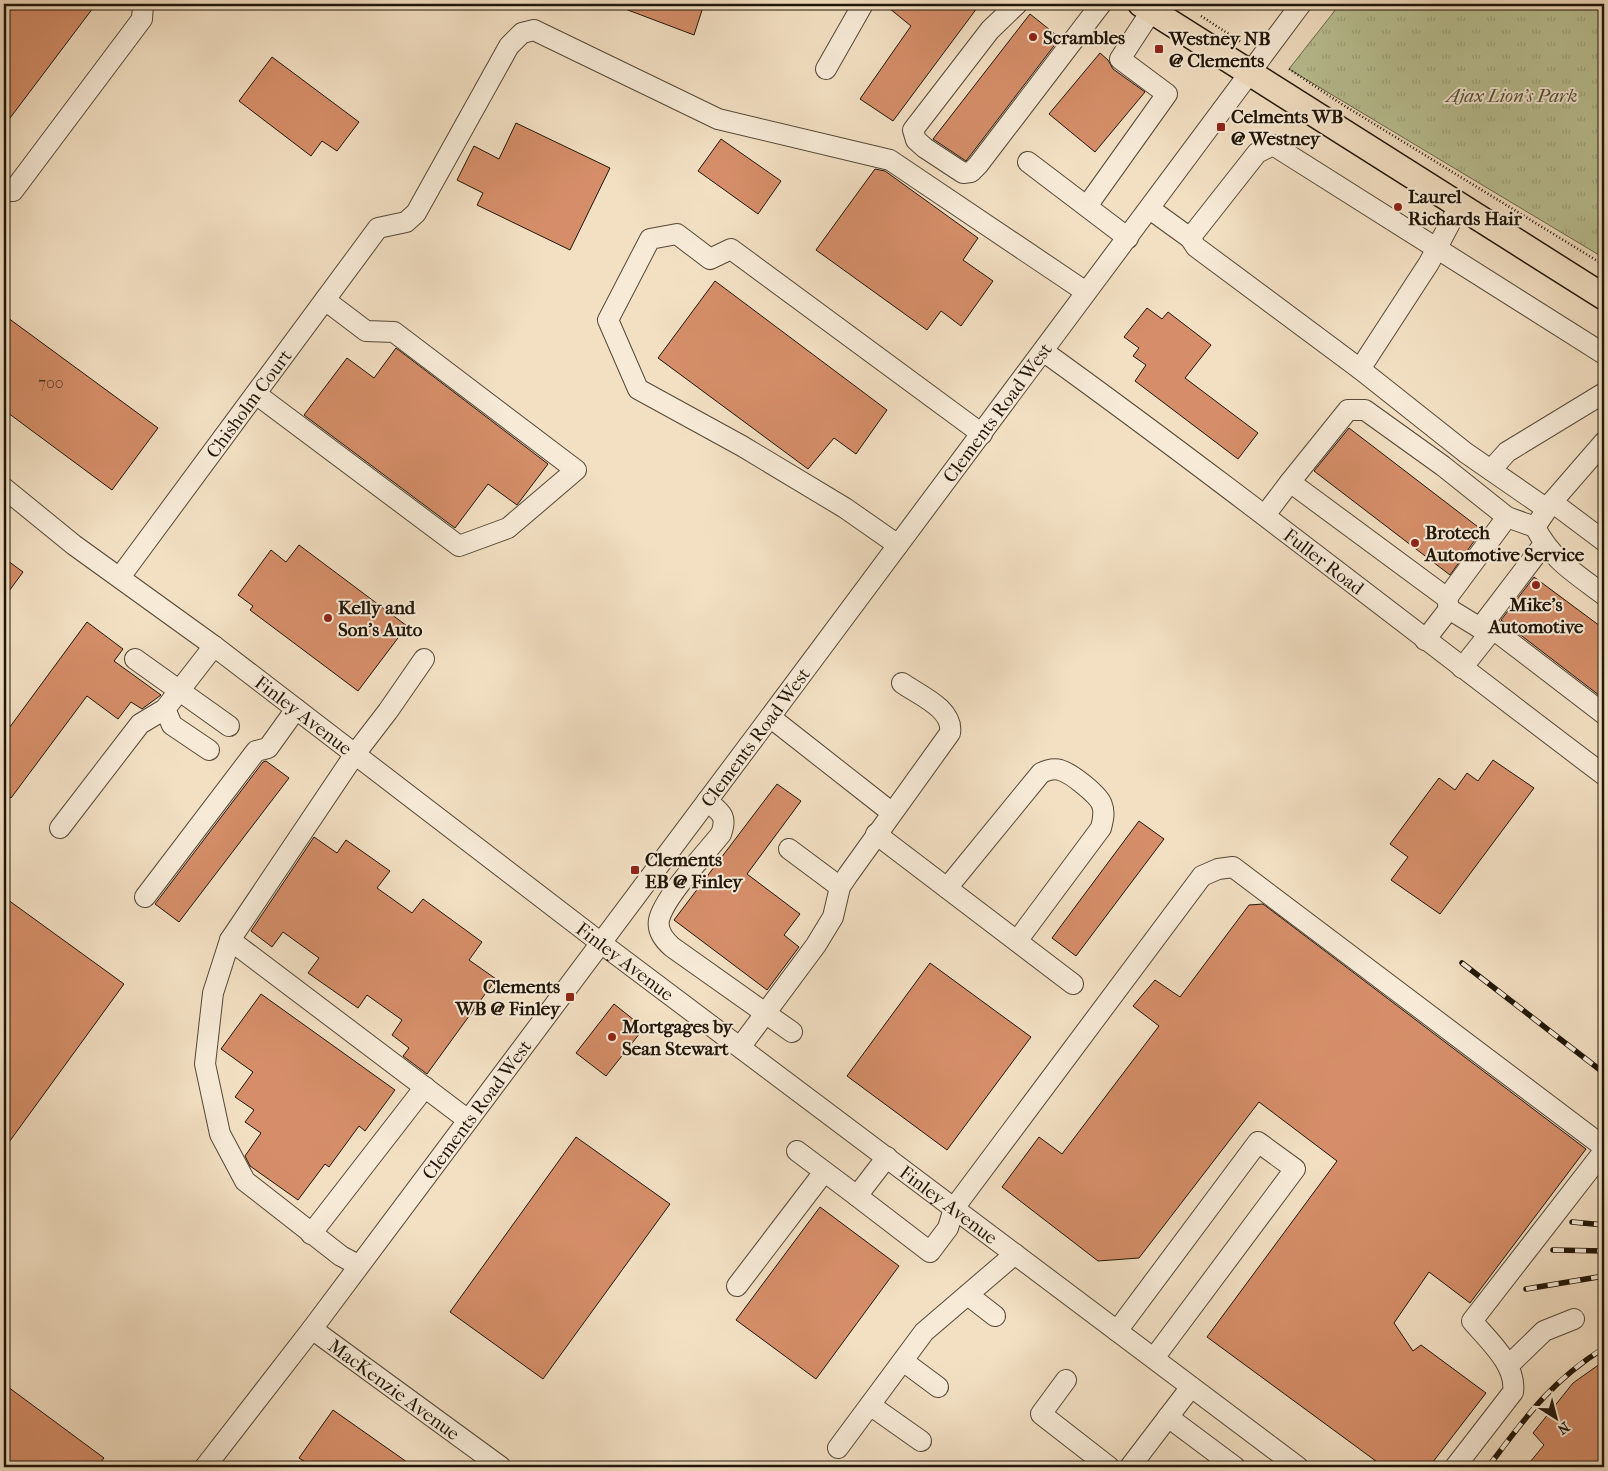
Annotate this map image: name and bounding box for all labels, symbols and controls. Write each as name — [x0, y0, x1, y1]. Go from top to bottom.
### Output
place label: Scrambles — [1043, 27, 1125, 49]
place label: Westney NB @ Clements — [1168, 28, 1271, 72]
marker: Scrambles — [1027, 31, 1039, 43]
marker: Westney NB @ Clements — [1153, 43, 1165, 55]
park label: Ajax Lion's Park — [1444, 85, 1578, 107]
place label: Celments WB @ Westney — [1231, 106, 1343, 150]
marker: Celments WB @ Westney — [1215, 121, 1227, 133]
place label: Laurel Richards Hair — [1408, 186, 1523, 230]
marker: Laurel Richards Hair — [1392, 201, 1404, 213]
street label: Clements Road West — [939, 339, 1057, 487]
street label: Chisholm Court — [202, 345, 297, 462]
house number: 700 — [38, 373, 64, 392]
place label: Brotech Automotive Service — [1424, 522, 1585, 566]
street label: Fuller Road — [1279, 524, 1369, 600]
marker: Brotech Automotive Service — [1409, 537, 1421, 549]
marker: Mike's Automotive — [1530, 579, 1542, 591]
place label: Mike's Automotive — [1487, 594, 1584, 638]
place label: Kelly and Son's Auto — [338, 597, 423, 641]
marker: Kelly and Son's Auto — [322, 612, 334, 624]
street label: Clements Road West — [697, 663, 815, 812]
street label: Finley Avenue — [250, 671, 356, 760]
place label: Clements EB @ Finley — [645, 849, 743, 893]
marker: Clements EB @ Finley — [629, 864, 641, 876]
street label: Finley Avenue — [571, 918, 678, 1006]
place label: Clements WB @ Finley — [455, 976, 561, 1020]
marker: Clements WB @ Finley — [564, 991, 576, 1003]
place label: Mortgages by Sean Stewart — [621, 1016, 734, 1060]
marker: Mortgages by Sean Stewart — [606, 1031, 618, 1043]
street label: Clements Road West — [418, 1036, 537, 1184]
street label: Finley Avenue — [895, 1162, 1002, 1249]
street label: MacKenzie Avenue — [324, 1335, 464, 1445]
north arrow — [1530, 1394, 1580, 1444]
text: N — [1554, 1418, 1573, 1438]

